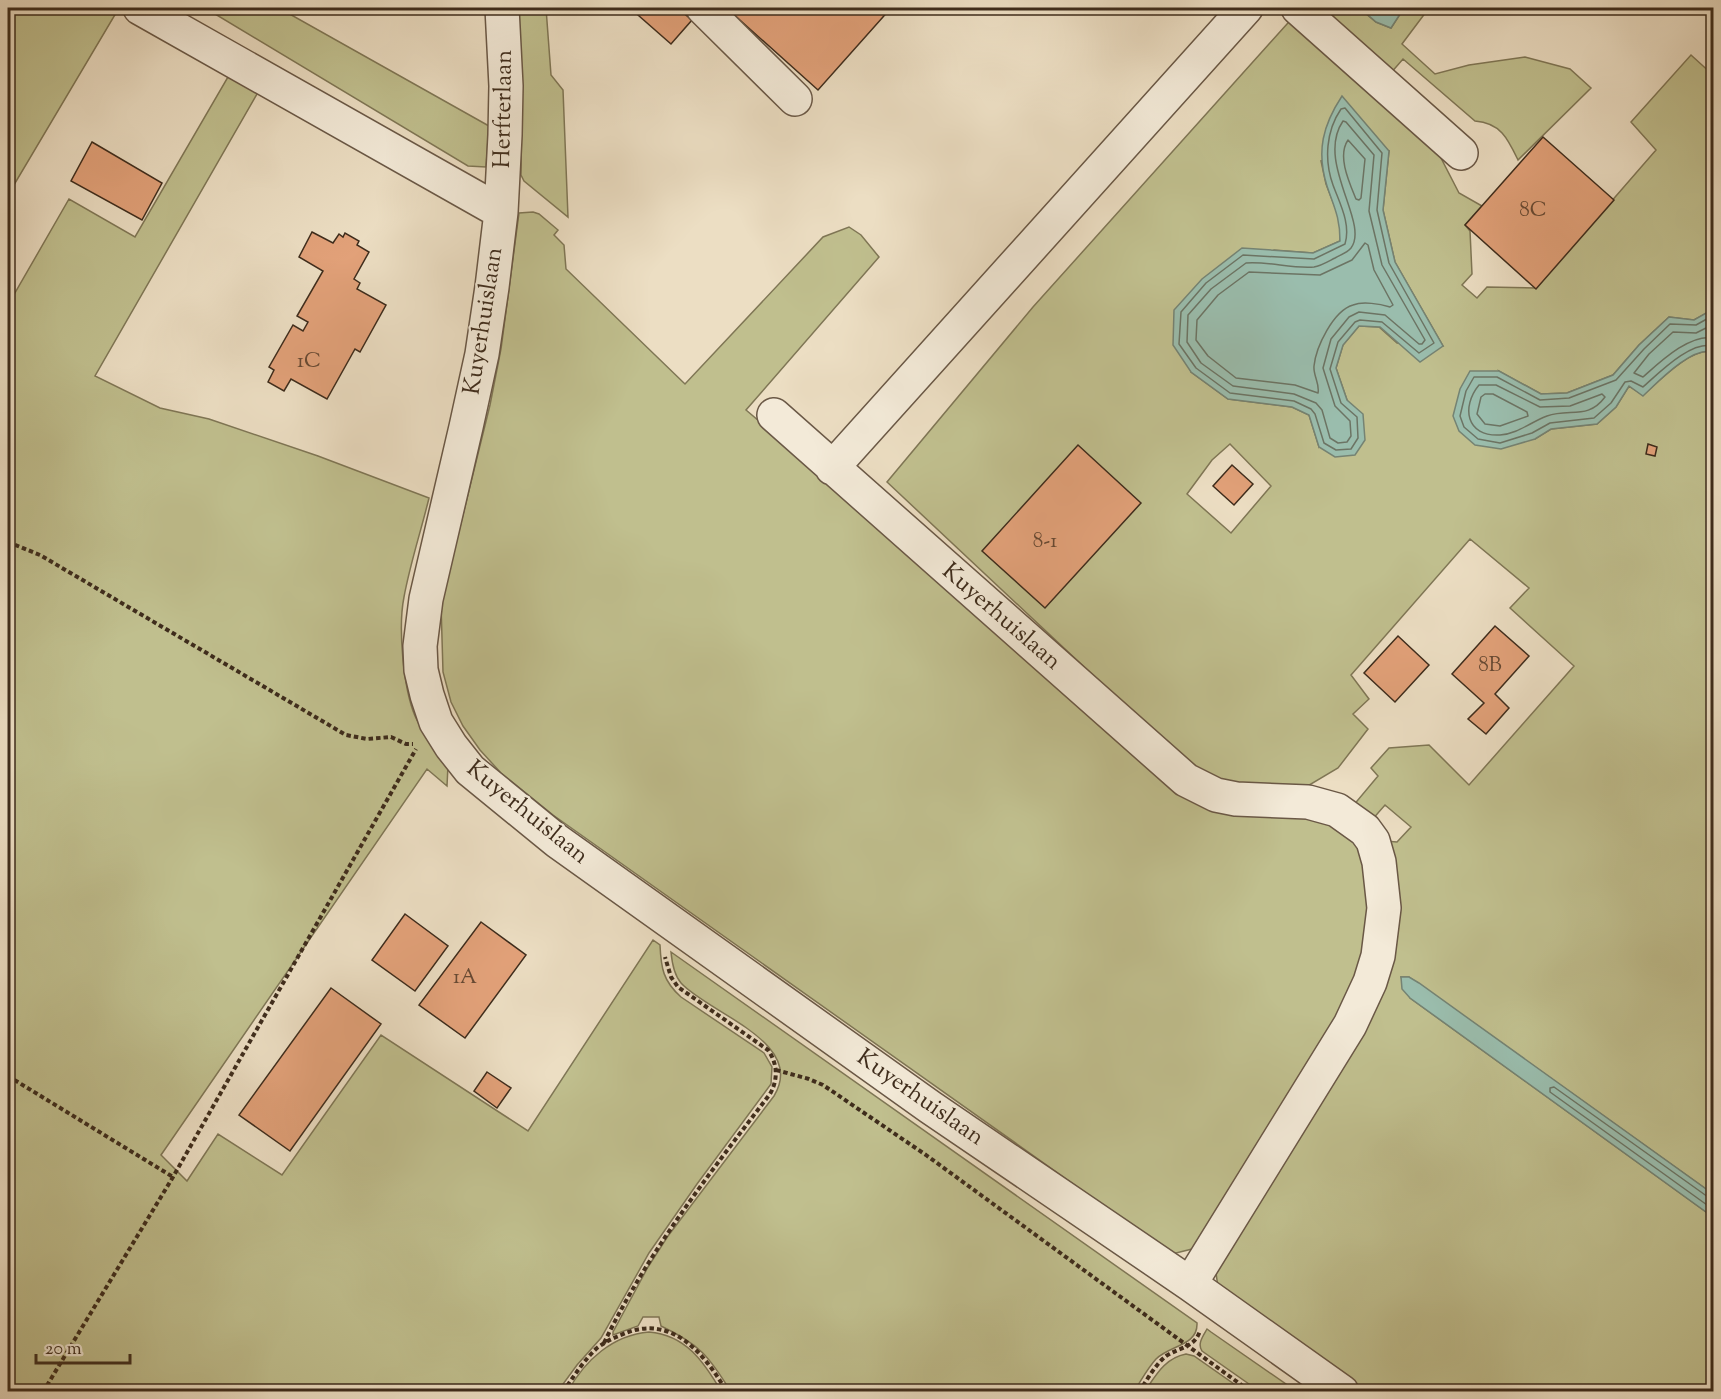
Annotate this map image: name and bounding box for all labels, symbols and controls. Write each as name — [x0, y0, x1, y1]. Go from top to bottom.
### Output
street label: Herfterlaan — [486, 49, 522, 169]
house number: 8C — [1519, 196, 1547, 226]
street label: Kuyerhuislaan — [456, 245, 512, 397]
house number: 1C — [297, 347, 321, 377]
house number: 8-1 — [1033, 527, 1057, 557]
street label: Kuyerhuislaan — [934, 555, 1068, 679]
house number: 8B — [1478, 651, 1502, 681]
street label: Kuyerhuislaan — [458, 753, 596, 873]
house number: 1A — [453, 963, 477, 993]
street label: Kuyerhuislaan — [849, 1041, 991, 1155]
scale bar — [36, 1327, 130, 1365]
text: 20 m — [45, 1337, 82, 1363]

